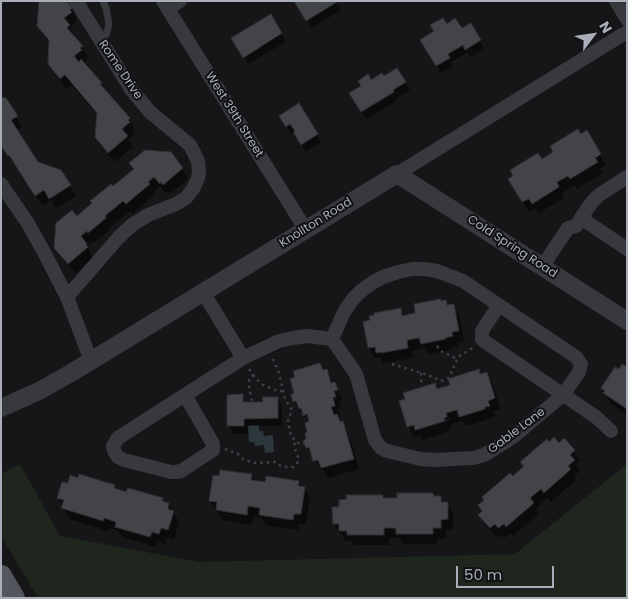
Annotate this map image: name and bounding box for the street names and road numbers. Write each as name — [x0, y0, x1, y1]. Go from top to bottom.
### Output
street label: Rome Drive — [95, 38, 145, 102]
street label: West 39th Street — [202, 70, 266, 160]
street label: Knollton Road — [277, 195, 355, 251]
street label: Cold Spring Road — [464, 213, 560, 281]
street label: Gable Lane — [486, 405, 548, 457]

